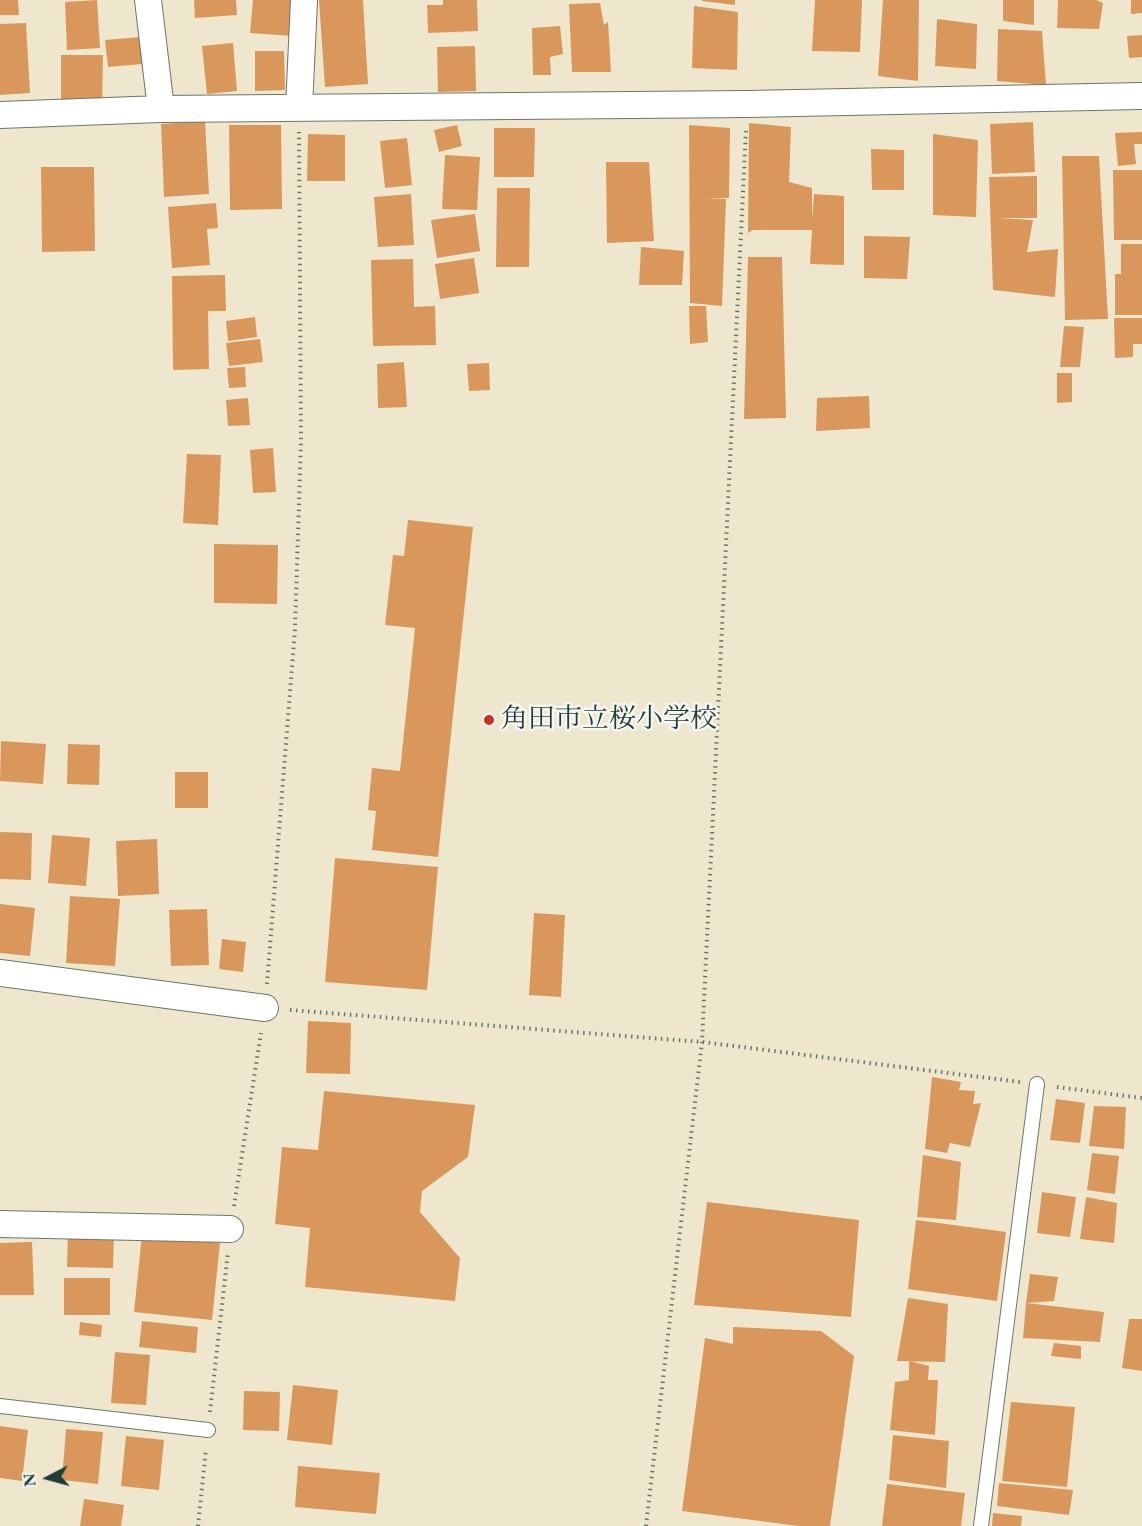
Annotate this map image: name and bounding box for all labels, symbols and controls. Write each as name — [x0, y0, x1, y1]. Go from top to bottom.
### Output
place label: 角田市立桜小学校 — [501, 704, 717, 736]
marker: 角田市立桜小学校 — [482, 713, 496, 727]
north arrow — [18, 1448, 78, 1508]
text: N — [18, 1472, 41, 1487]

